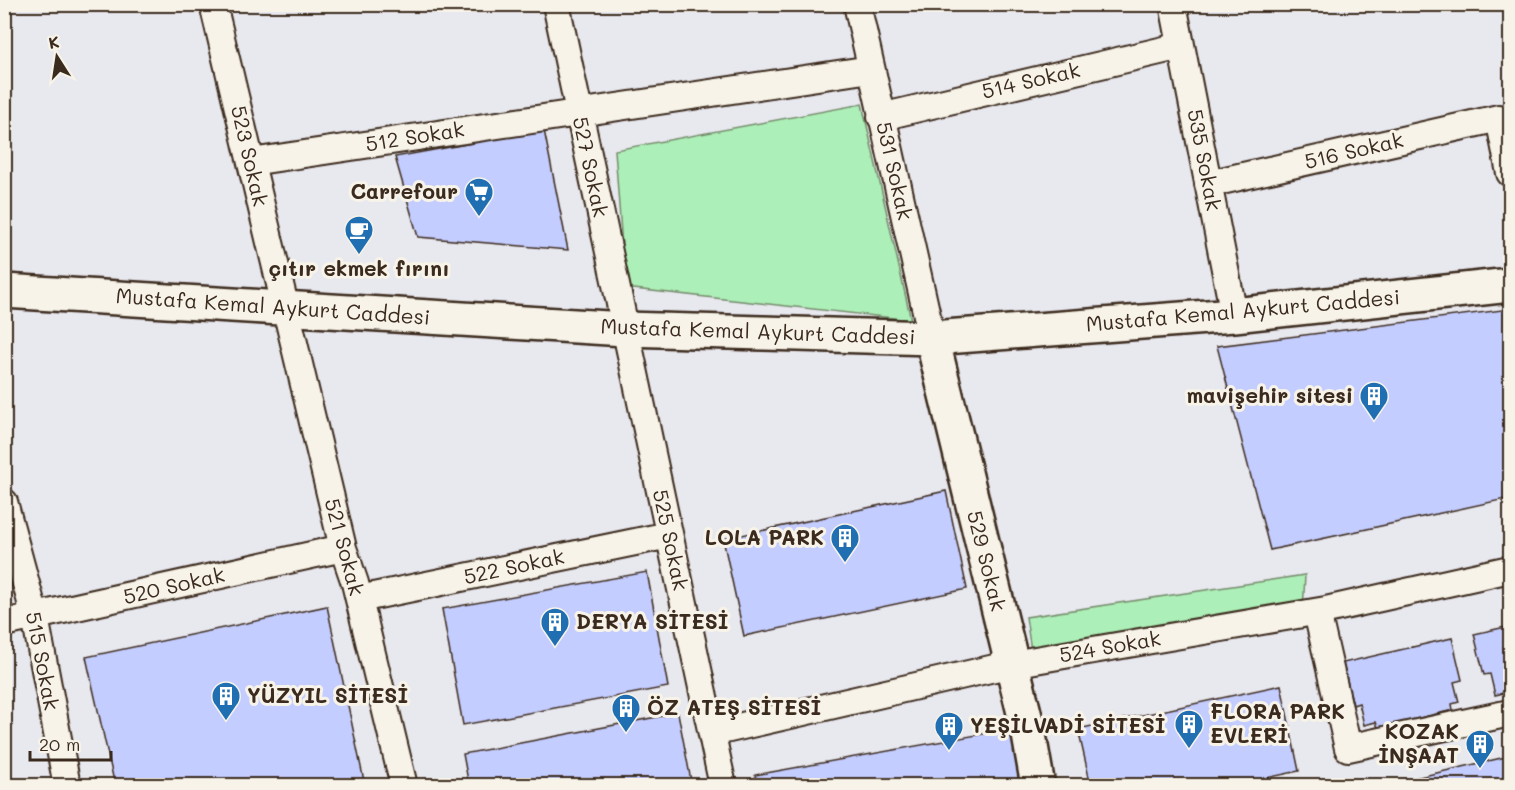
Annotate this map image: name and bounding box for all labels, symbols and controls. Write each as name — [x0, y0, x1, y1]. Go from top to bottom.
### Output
north arrow — [27, 27, 87, 87]
text: K — [46, 30, 61, 53]
street label: 514 Sokak — [979, 55, 1083, 104]
street label: 523 Sokak — [226, 103, 275, 209]
street label: 535 Sokak — [1182, 106, 1229, 213]
street label: 512 Sokak — [363, 114, 466, 157]
street label: 527 Sokak — [568, 114, 615, 219]
street label: 531 Sokak — [871, 119, 920, 223]
street label: 516 Sokak — [1302, 125, 1406, 174]
supermarket icon: Carrefour — [463, 176, 495, 218]
place label: Carrefour — [350, 177, 458, 204]
cafe icon: çıtır ekmek fırını — [343, 214, 375, 256]
place label: çıtır ekmek fırını — [268, 254, 450, 281]
street label: Mustafa Kemal Aykurt Caddesi — [115, 281, 431, 330]
street label: Mustafa Kemal Aykurt Caddesi — [1085, 282, 1401, 337]
street label: Mustafa Kemal Aykurt Caddesi — [600, 312, 916, 349]
building icon: mavişehir sitesi — [1358, 380, 1390, 422]
place label: mavişehir sitesi — [1186, 381, 1353, 409]
street label: 525 Sokak — [648, 487, 695, 593]
street label: 521 Sokak — [320, 495, 371, 598]
street label: 529 Sokak — [962, 508, 1013, 614]
building icon: LOLA PARK — [829, 522, 861, 564]
place label: LOLA PARK — [705, 523, 824, 550]
street label: 522 Sokak — [461, 542, 566, 589]
street label: 520 Sokak — [120, 560, 227, 609]
building icon: DERYA SİTESİ — [539, 606, 571, 648]
place label: DERYA SİTESİ — [576, 607, 729, 634]
street label: 515 Sokak — [21, 609, 66, 713]
street label: 524 Sokak — [1057, 623, 1163, 668]
building icon: YÜZYIL SİTESİ — [210, 680, 242, 722]
place label: YÜZYIL SİTESİ — [247, 681, 408, 708]
building icon: ÖZ ATEŞ SİTESİ — [610, 692, 642, 734]
place label: ÖZ ATEŞ SİTESİ — [647, 693, 821, 720]
place label: FLORA PARK EVLERİ — [1210, 697, 1345, 748]
building icon: FLORA PARK EVLERİ — [1173, 708, 1205, 750]
building icon: YEŞİLVADİ SİTESİ — [933, 710, 965, 752]
place label: YEŞİLVADİ SİTESİ — [970, 711, 1166, 738]
place label: KOZAK İNŞAAT — [1378, 717, 1459, 768]
scale bar — [30, 724, 111, 762]
building icon: KOZAK İNŞAAT — [1464, 728, 1496, 770]
text: 20 m — [39, 732, 80, 756]

